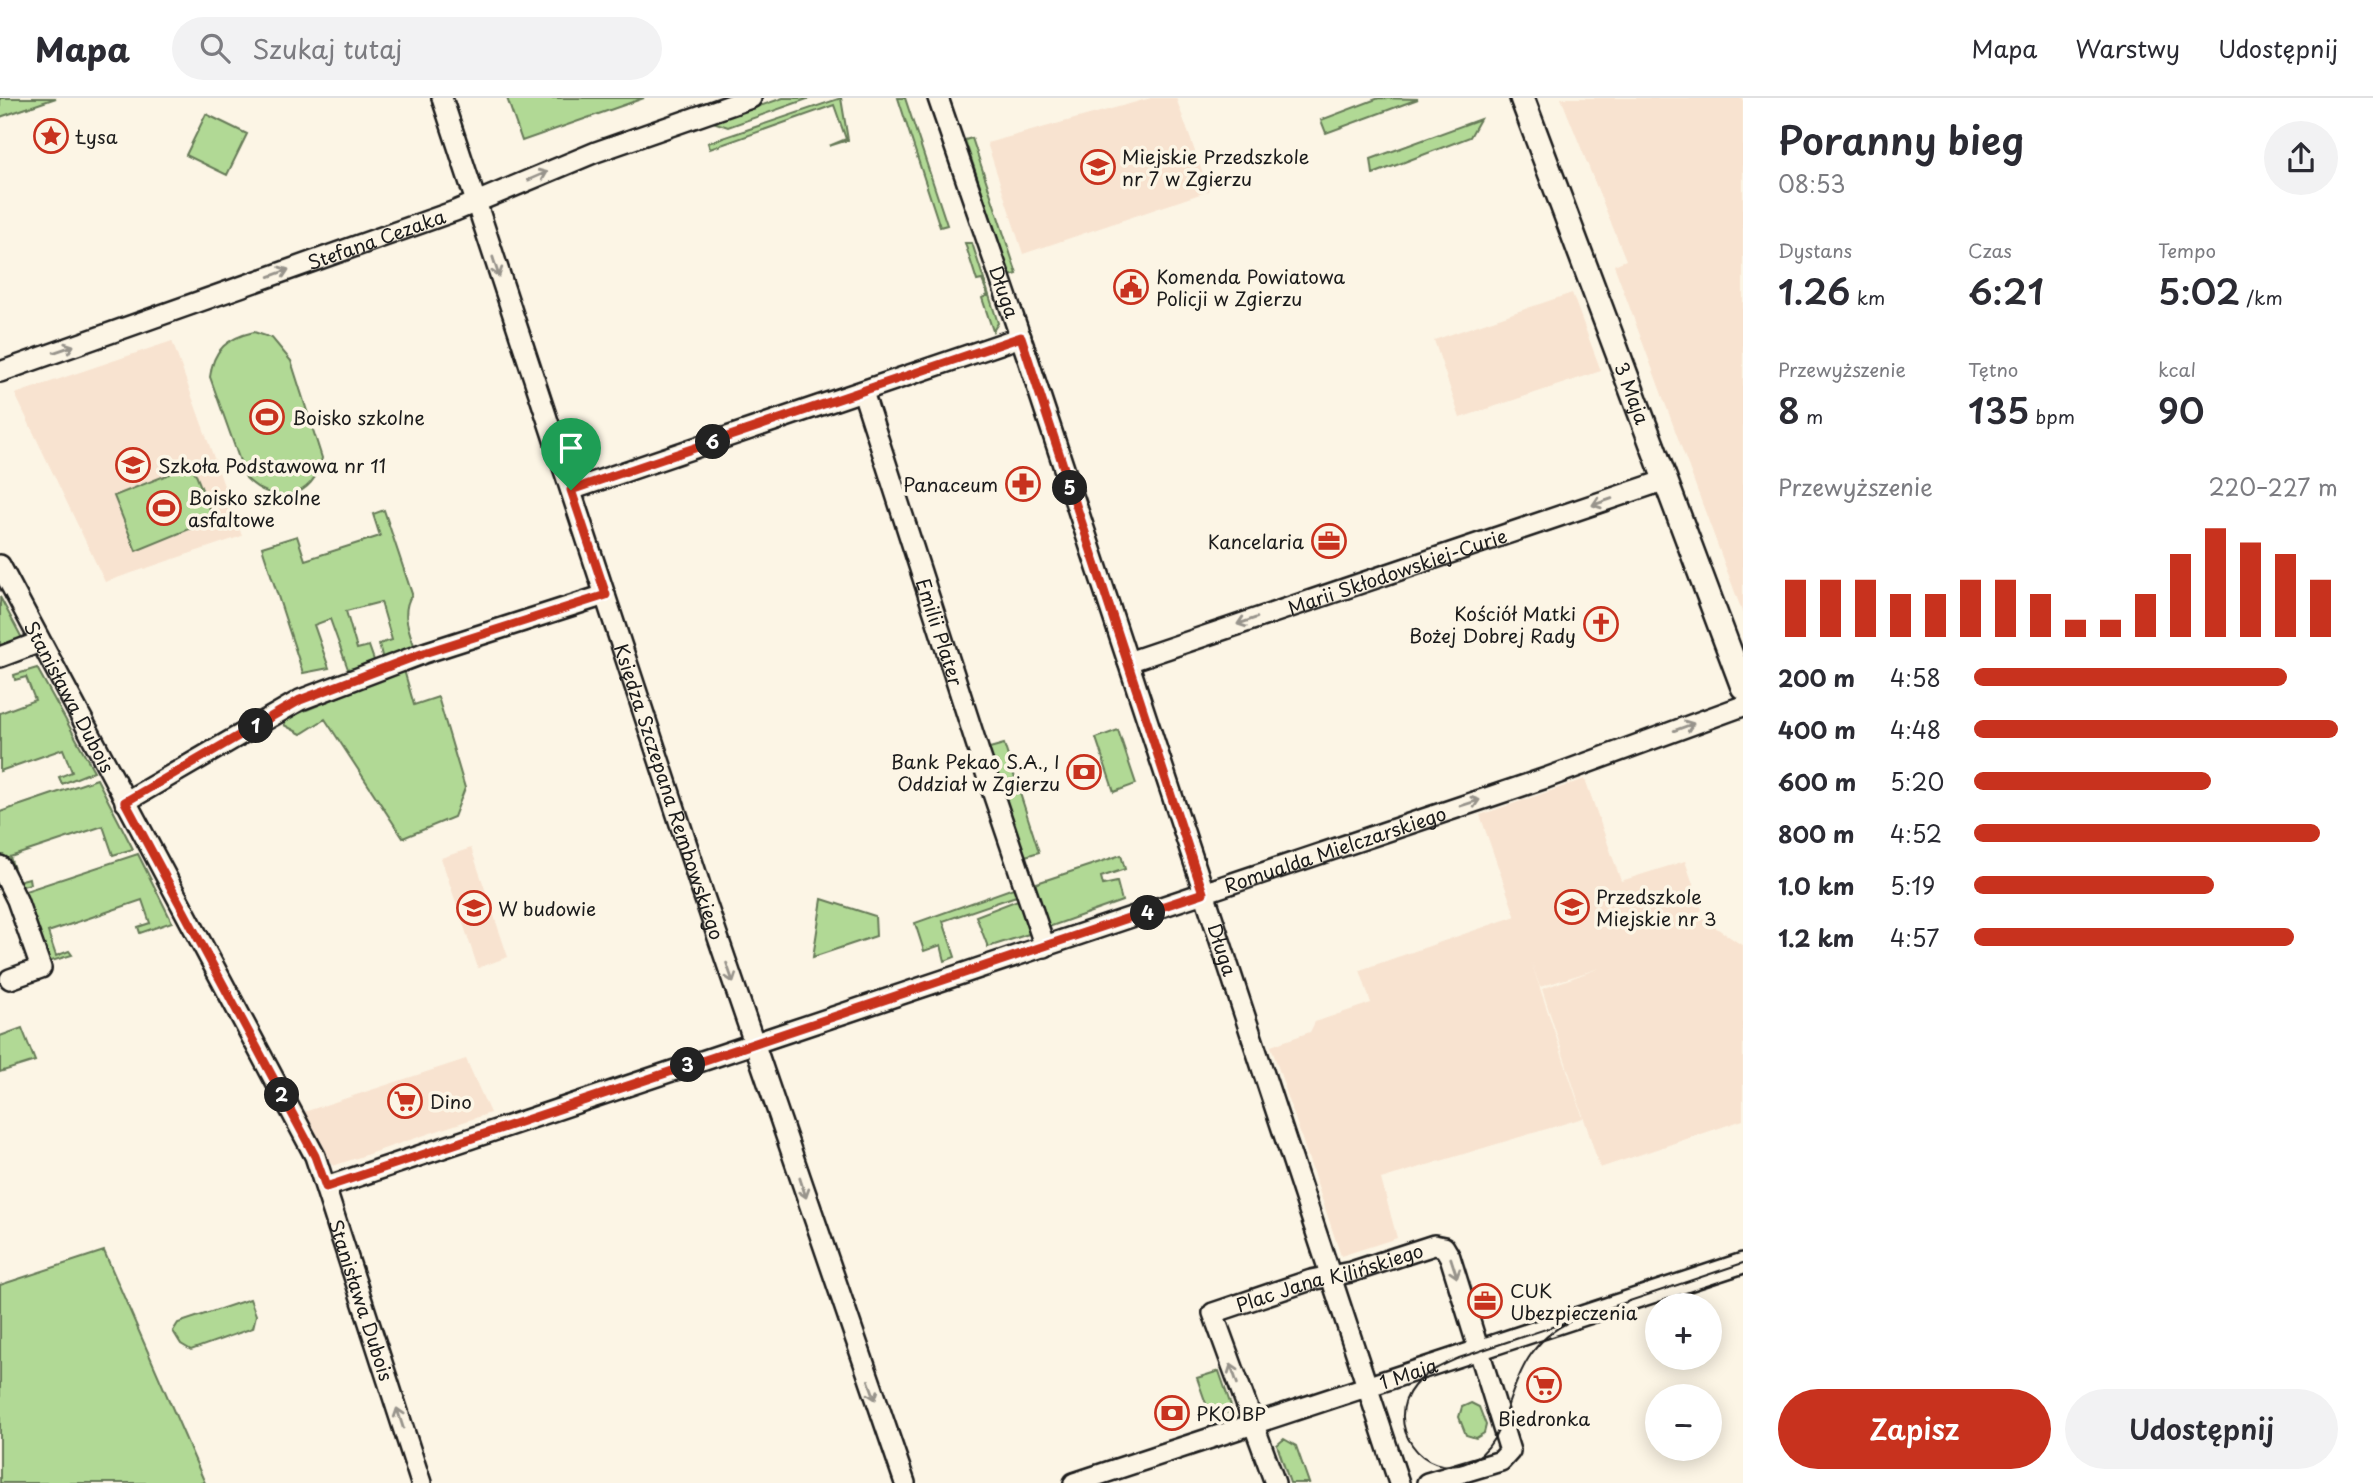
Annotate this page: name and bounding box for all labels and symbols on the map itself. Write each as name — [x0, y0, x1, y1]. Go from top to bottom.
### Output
place icon: Łysa — [32, 117, 70, 155]
place label: Łysa — [75, 122, 118, 150]
place label: Miejskie Przedszkole nr 7 w Zgierzu — [1122, 142, 1309, 192]
school or university icon: Miejskie Przedszkole nr 7 w Zgierzu — [1079, 148, 1117, 186]
one-way arrow — [527, 169, 548, 182]
street label: Stefana Cezaka — [303, 202, 449, 276]
one-way arrow — [490, 256, 503, 278]
street label: Długa — [983, 262, 1027, 322]
place label: Komenda Powiatowa Policji w Zgierzu — [1156, 262, 1345, 312]
one-way arrow — [267, 266, 289, 278]
public building icon: Komenda Powiatowa Policji w Zgierzu — [1112, 268, 1150, 306]
one-way arrow — [53, 342, 75, 354]
street label: 3 Maja — [1608, 358, 1657, 428]
sports icon: Boisko szkolne — [248, 398, 286, 436]
place label: Boisko szkolne — [292, 403, 425, 431]
pin — [541, 418, 601, 490]
pin: 6 — [696, 424, 730, 460]
school or university icon: Szkoła Podstawowa nr 11 — [114, 446, 152, 484]
place label: Szkoła Podstawowa nr 11 — [158, 451, 386, 479]
pharmacy icon: Panaceum — [1004, 465, 1042, 503]
place label: Panaceum — [903, 470, 998, 498]
pin: 5 — [1052, 470, 1088, 506]
place label: Boisko szkolne asfaltowe — [188, 483, 321, 533]
sports icon: Boisko szkolne asfaltowe — [145, 489, 183, 527]
one-way arrow — [1591, 497, 1613, 509]
street label: Marii Skłodowskiej-Curie — [1284, 521, 1510, 621]
office icon: Kancelaria — [1310, 522, 1348, 560]
place label: Kancelaria — [1208, 527, 1304, 555]
street label: Emilii Plater — [910, 574, 971, 689]
place label: Kościół Matki Bożej Dobrej Rady — [1409, 599, 1576, 649]
church icon: Kościół Matki Bożej Dobrej Rady — [1582, 605, 1620, 643]
street label: Stanisława Dubois — [18, 615, 122, 778]
one-way arrow — [1236, 616, 1258, 628]
street label: Księdza Szczepana Rembowskiego — [608, 640, 732, 943]
pin: 1 — [238, 708, 274, 744]
one-way arrow — [1672, 720, 1694, 733]
place label: Bank Pekao S.A., I Oddział w Zgierzu — [891, 747, 1060, 797]
bank icon: Bank Pekao S.A., I Oddział w Zgierzu — [1065, 753, 1103, 791]
one-way arrow — [1458, 796, 1480, 809]
street label: Romualda Mielczarskiego — [1220, 799, 1450, 899]
place label: Przedszkole Miejskie nr 3 — [1596, 882, 1717, 932]
school or university icon: Przedszkole Miejskie nr 3 — [1553, 888, 1591, 926]
school or university icon: W budowie — [455, 889, 493, 927]
place label: W budowie — [498, 894, 596, 922]
pin: 4 — [1130, 896, 1166, 930]
street label: Długa — [1201, 920, 1245, 980]
one-way arrow — [725, 961, 737, 983]
pin: 3 — [670, 1048, 706, 1082]
pin: 2 — [264, 1077, 300, 1112]
supermarket icon: Dino — [386, 1082, 424, 1120]
place label: Dino — [430, 1087, 472, 1115]
one-way arrow — [797, 1177, 810, 1199]
street label: Stanisława Dubois — [322, 1215, 401, 1384]
street label: Plac Jana Kilińskiego — [1232, 1235, 1427, 1318]
one-way arrow — [1449, 1257, 1461, 1279]
place label: CUK Ubezpieczenia — [1510, 1276, 1638, 1326]
office icon: CUK Ubezpieczenia — [1466, 1282, 1504, 1320]
street label: 1 Maja — [1376, 1350, 1441, 1396]
one-way arrow — [1227, 1363, 1239, 1385]
supermarket icon: Biedronka — [1525, 1366, 1563, 1404]
one-way arrow — [867, 1379, 880, 1401]
bank icon: PKO BP — [1153, 1394, 1191, 1432]
place label: PKO BP — [1196, 1399, 1266, 1427]
place label: Biedronka — [1498, 1404, 1590, 1432]
one-way arrow — [393, 1407, 406, 1429]

